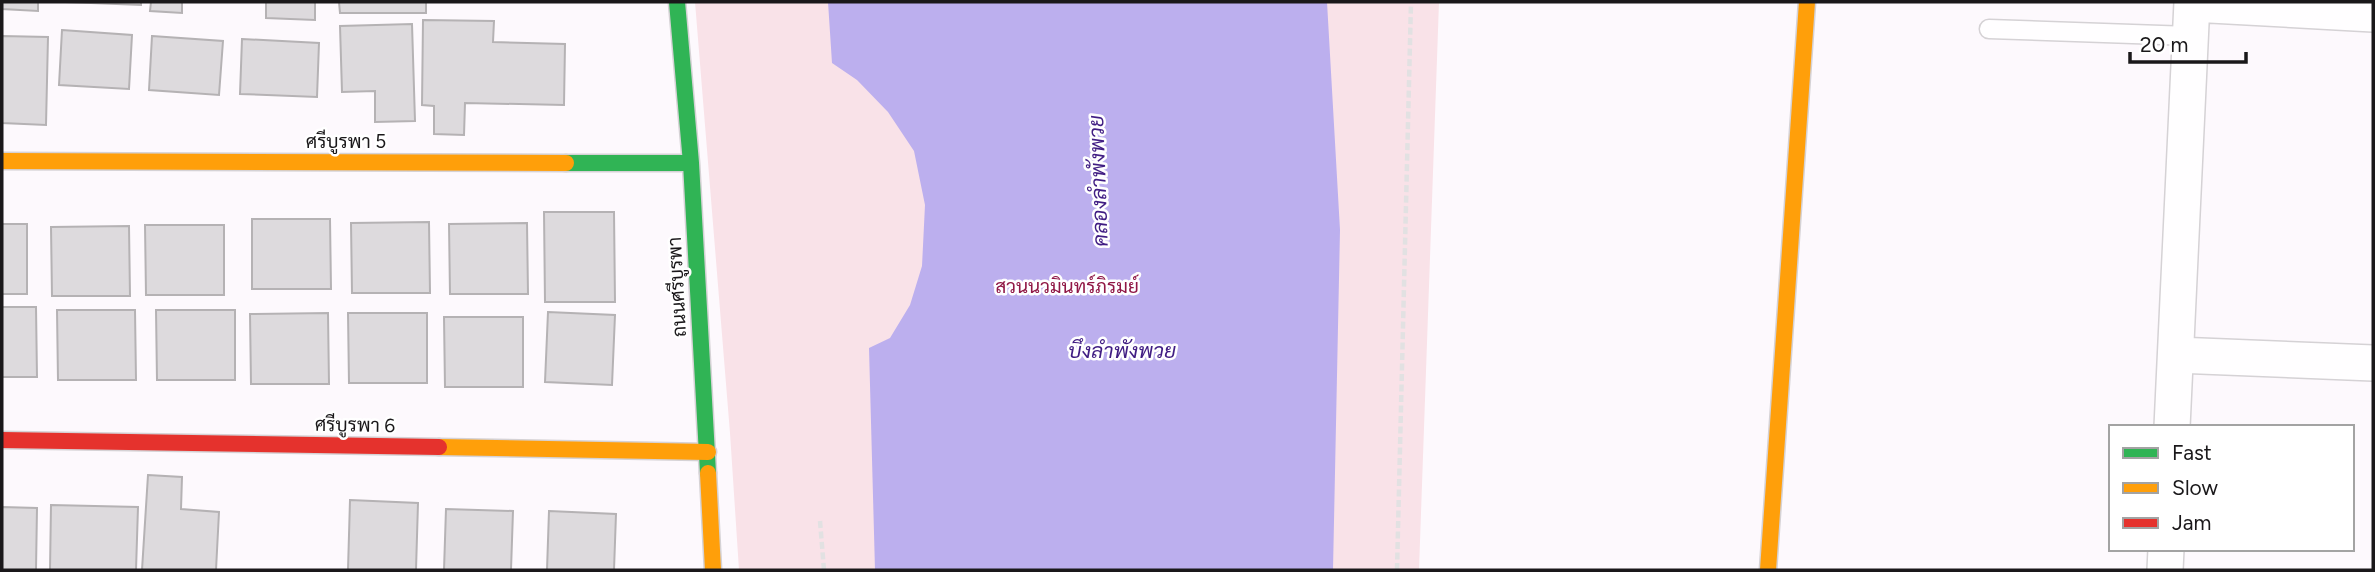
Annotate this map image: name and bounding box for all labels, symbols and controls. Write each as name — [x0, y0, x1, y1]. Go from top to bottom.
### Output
scale bar — [2130, 21, 2246, 65]
text: 20 m — [2140, 32, 2188, 57]
water label: คลองลำพังพวย — [1083, 115, 1113, 247]
street label: ศรีบูรพา 5 — [306, 129, 386, 155]
street label: ถนนศรีบูรพา — [662, 236, 693, 338]
park label: สวนนวมินทร์ภิรมย์ — [995, 274, 1139, 298]
water label: บึงลำพังพวย — [1068, 338, 1176, 363]
street label: ศรีบูรพา 6 — [315, 412, 396, 439]
legend — [2109, 425, 2354, 551]
text: Fast — [2172, 440, 2212, 465]
text: Slow — [2172, 475, 2218, 500]
text: Jam — [2172, 510, 2211, 535]

